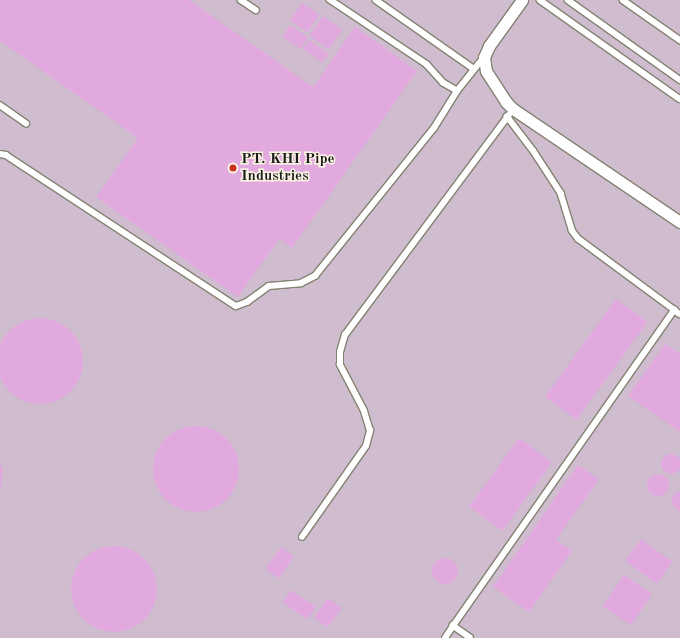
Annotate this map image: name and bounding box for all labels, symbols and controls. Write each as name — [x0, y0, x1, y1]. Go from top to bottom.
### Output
place label: PT. KHI Pipe Industries — [241, 150, 335, 185]
marker: PT. KHI Pipe Industries — [228, 163, 238, 173]

